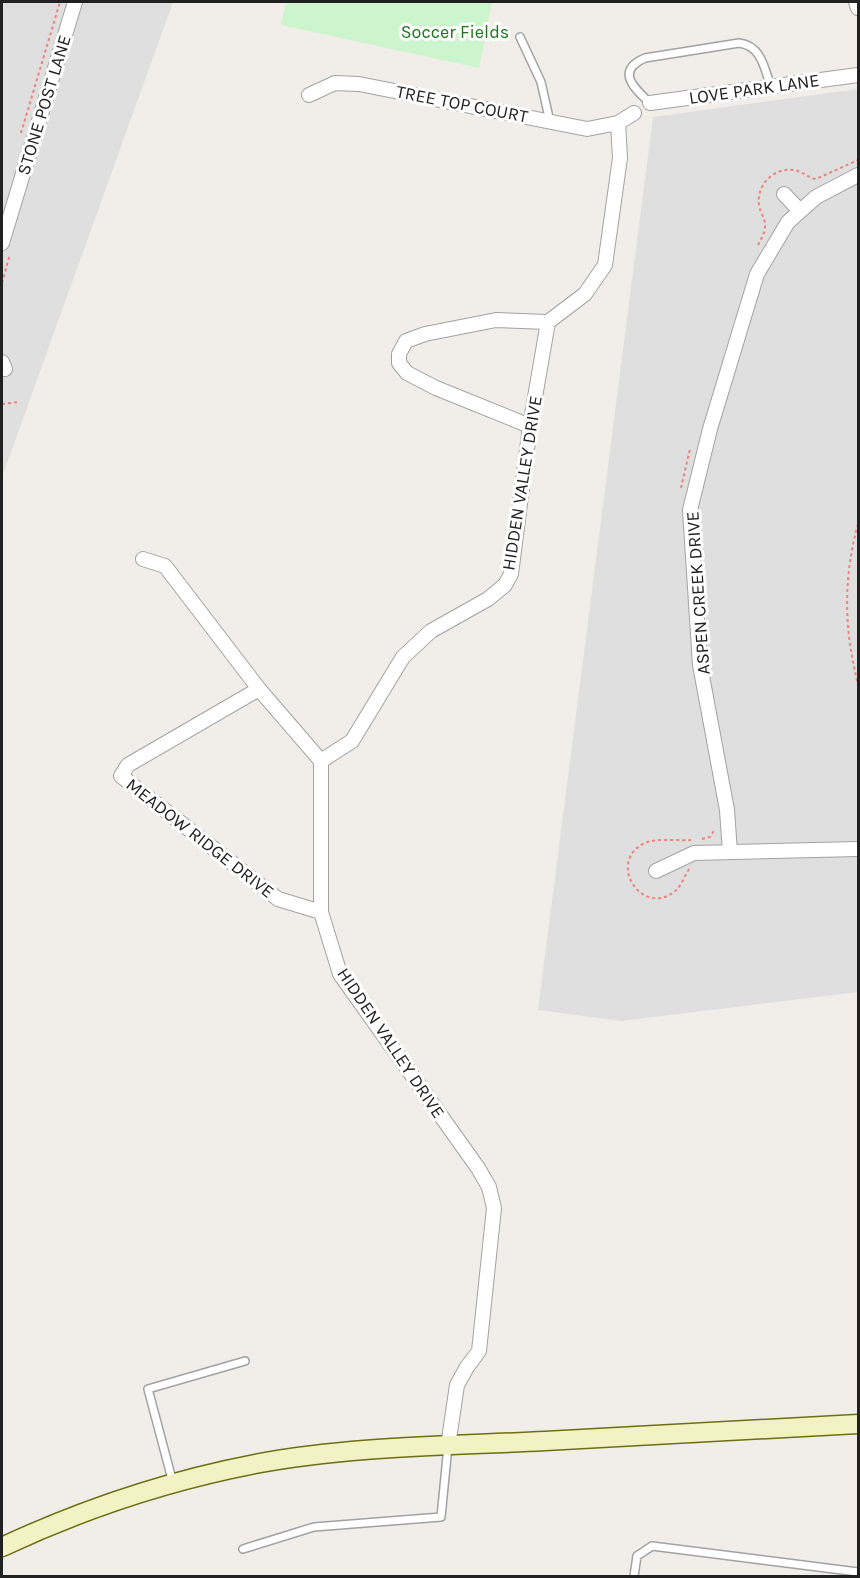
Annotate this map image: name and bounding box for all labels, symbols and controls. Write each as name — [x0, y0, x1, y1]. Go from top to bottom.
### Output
park label: Soccer Fields — [401, 21, 509, 43]
street label: STONE POST LANE — [12, 32, 76, 178]
street label: LOVE PARK LANE — [687, 69, 821, 109]
street label: TREE TOP COURT — [394, 80, 530, 128]
street label: HIDDEN VALLEY DRIVE — [497, 394, 547, 572]
street label: ASPEN CREEK DRIVE — [681, 511, 715, 675]
street label: MEADOW RIDGE DRIVE — [122, 773, 278, 903]
street label: HIDDEN VALLEY DRIVE — [332, 964, 450, 1122]

